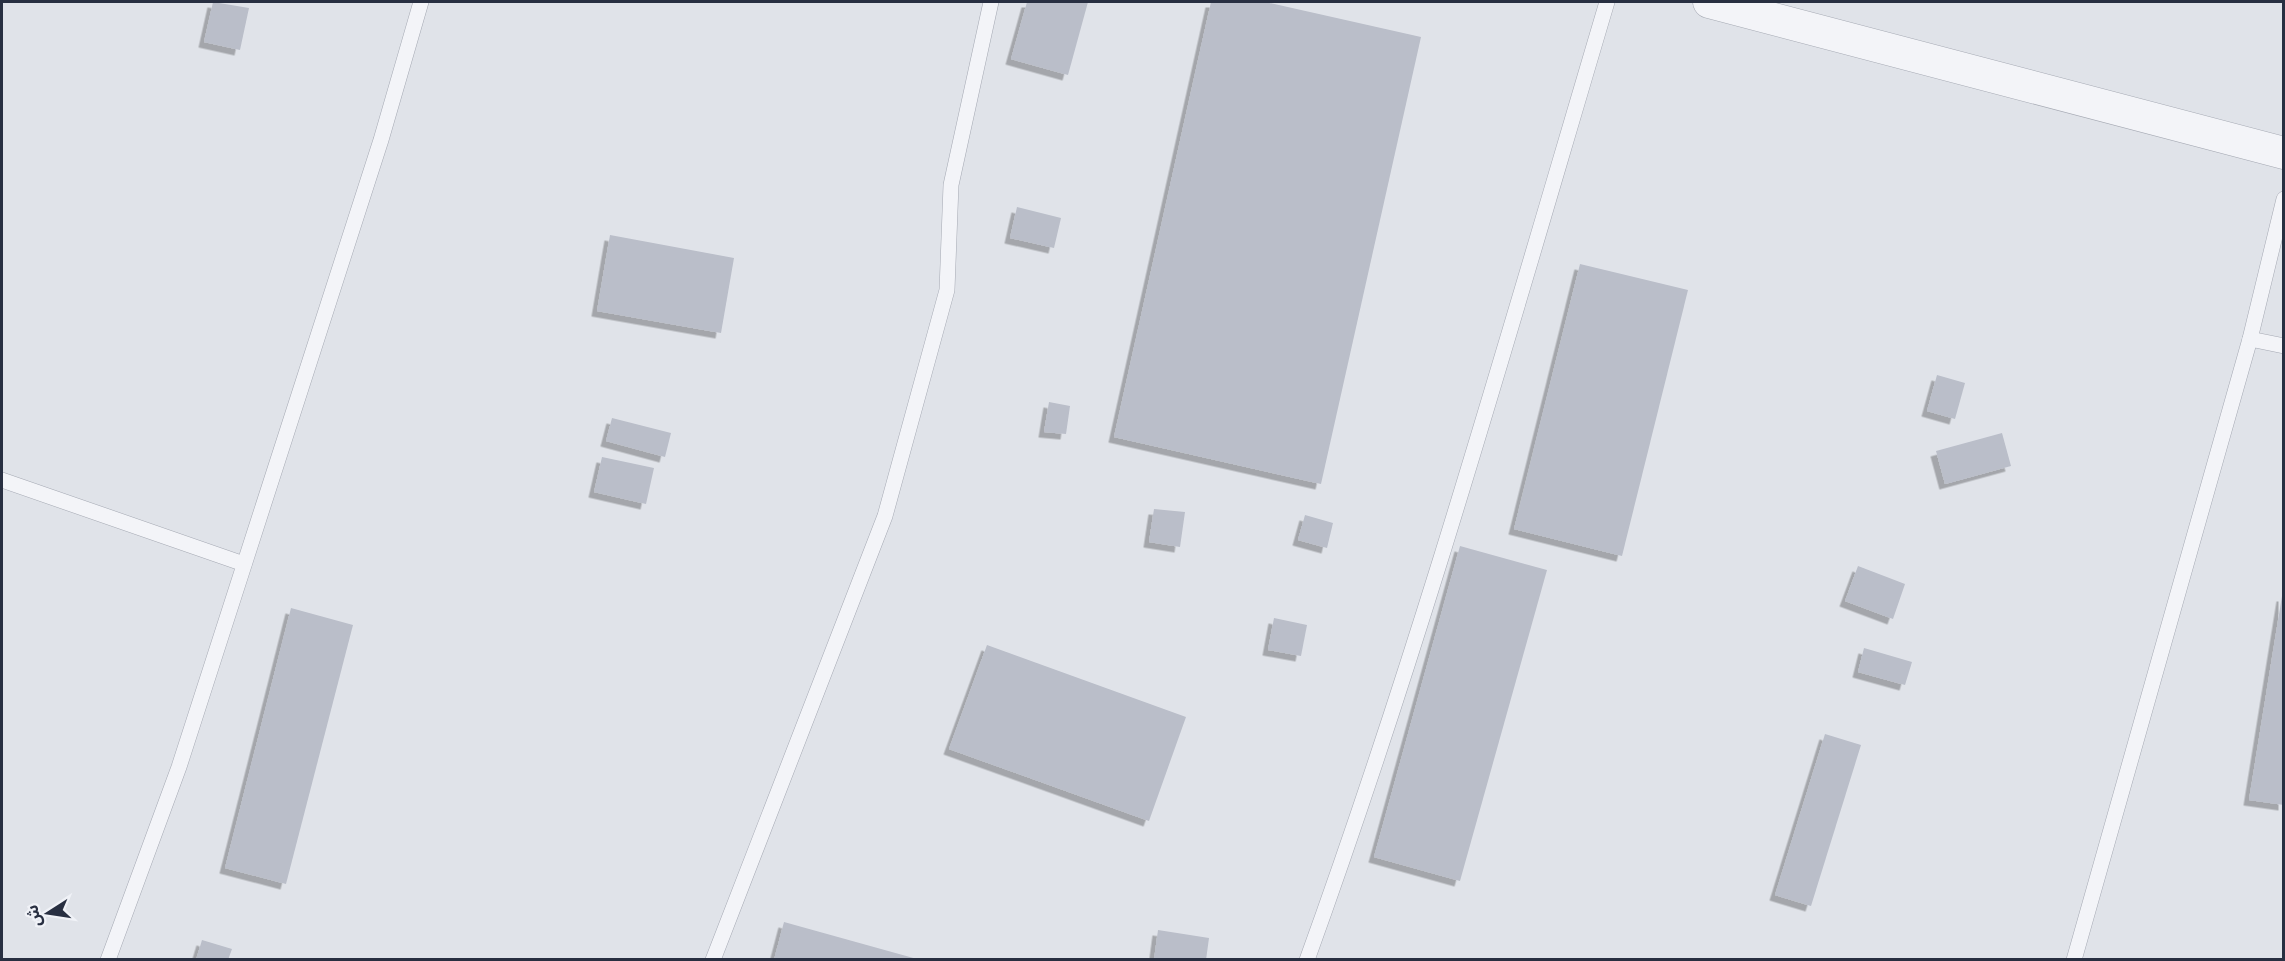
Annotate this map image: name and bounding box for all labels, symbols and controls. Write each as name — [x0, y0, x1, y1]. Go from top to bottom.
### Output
north arrow — [18, 883, 78, 943]
text: ش — [23, 903, 46, 929]

